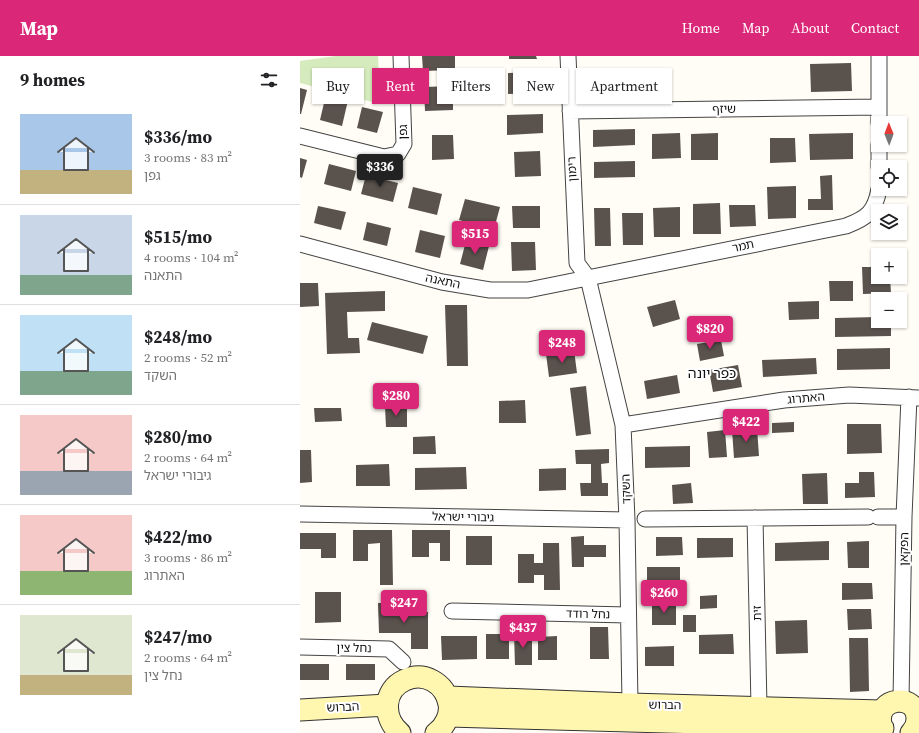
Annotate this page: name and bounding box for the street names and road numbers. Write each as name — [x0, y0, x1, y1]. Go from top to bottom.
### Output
street label: שיזף — [712, 101, 736, 117]
street label: גפן — [395, 124, 411, 140]
street label: רימון — [563, 156, 581, 182]
street label: תמר — [731, 236, 755, 256]
street label: התאנה — [424, 269, 462, 293]
street label: האתרוג — [787, 388, 825, 408]
street label: השקד — [617, 474, 635, 504]
street label: גיבורי ישראל — [432, 508, 495, 526]
street label: הפקאן — [896, 532, 912, 566]
street label: זית — [749, 605, 765, 621]
street label: נחל רודד — [566, 606, 610, 622]
street label: נחל צין — [336, 640, 372, 656]
street label: הברוש — [648, 697, 682, 713]
street label: הברוש — [326, 698, 360, 716]

